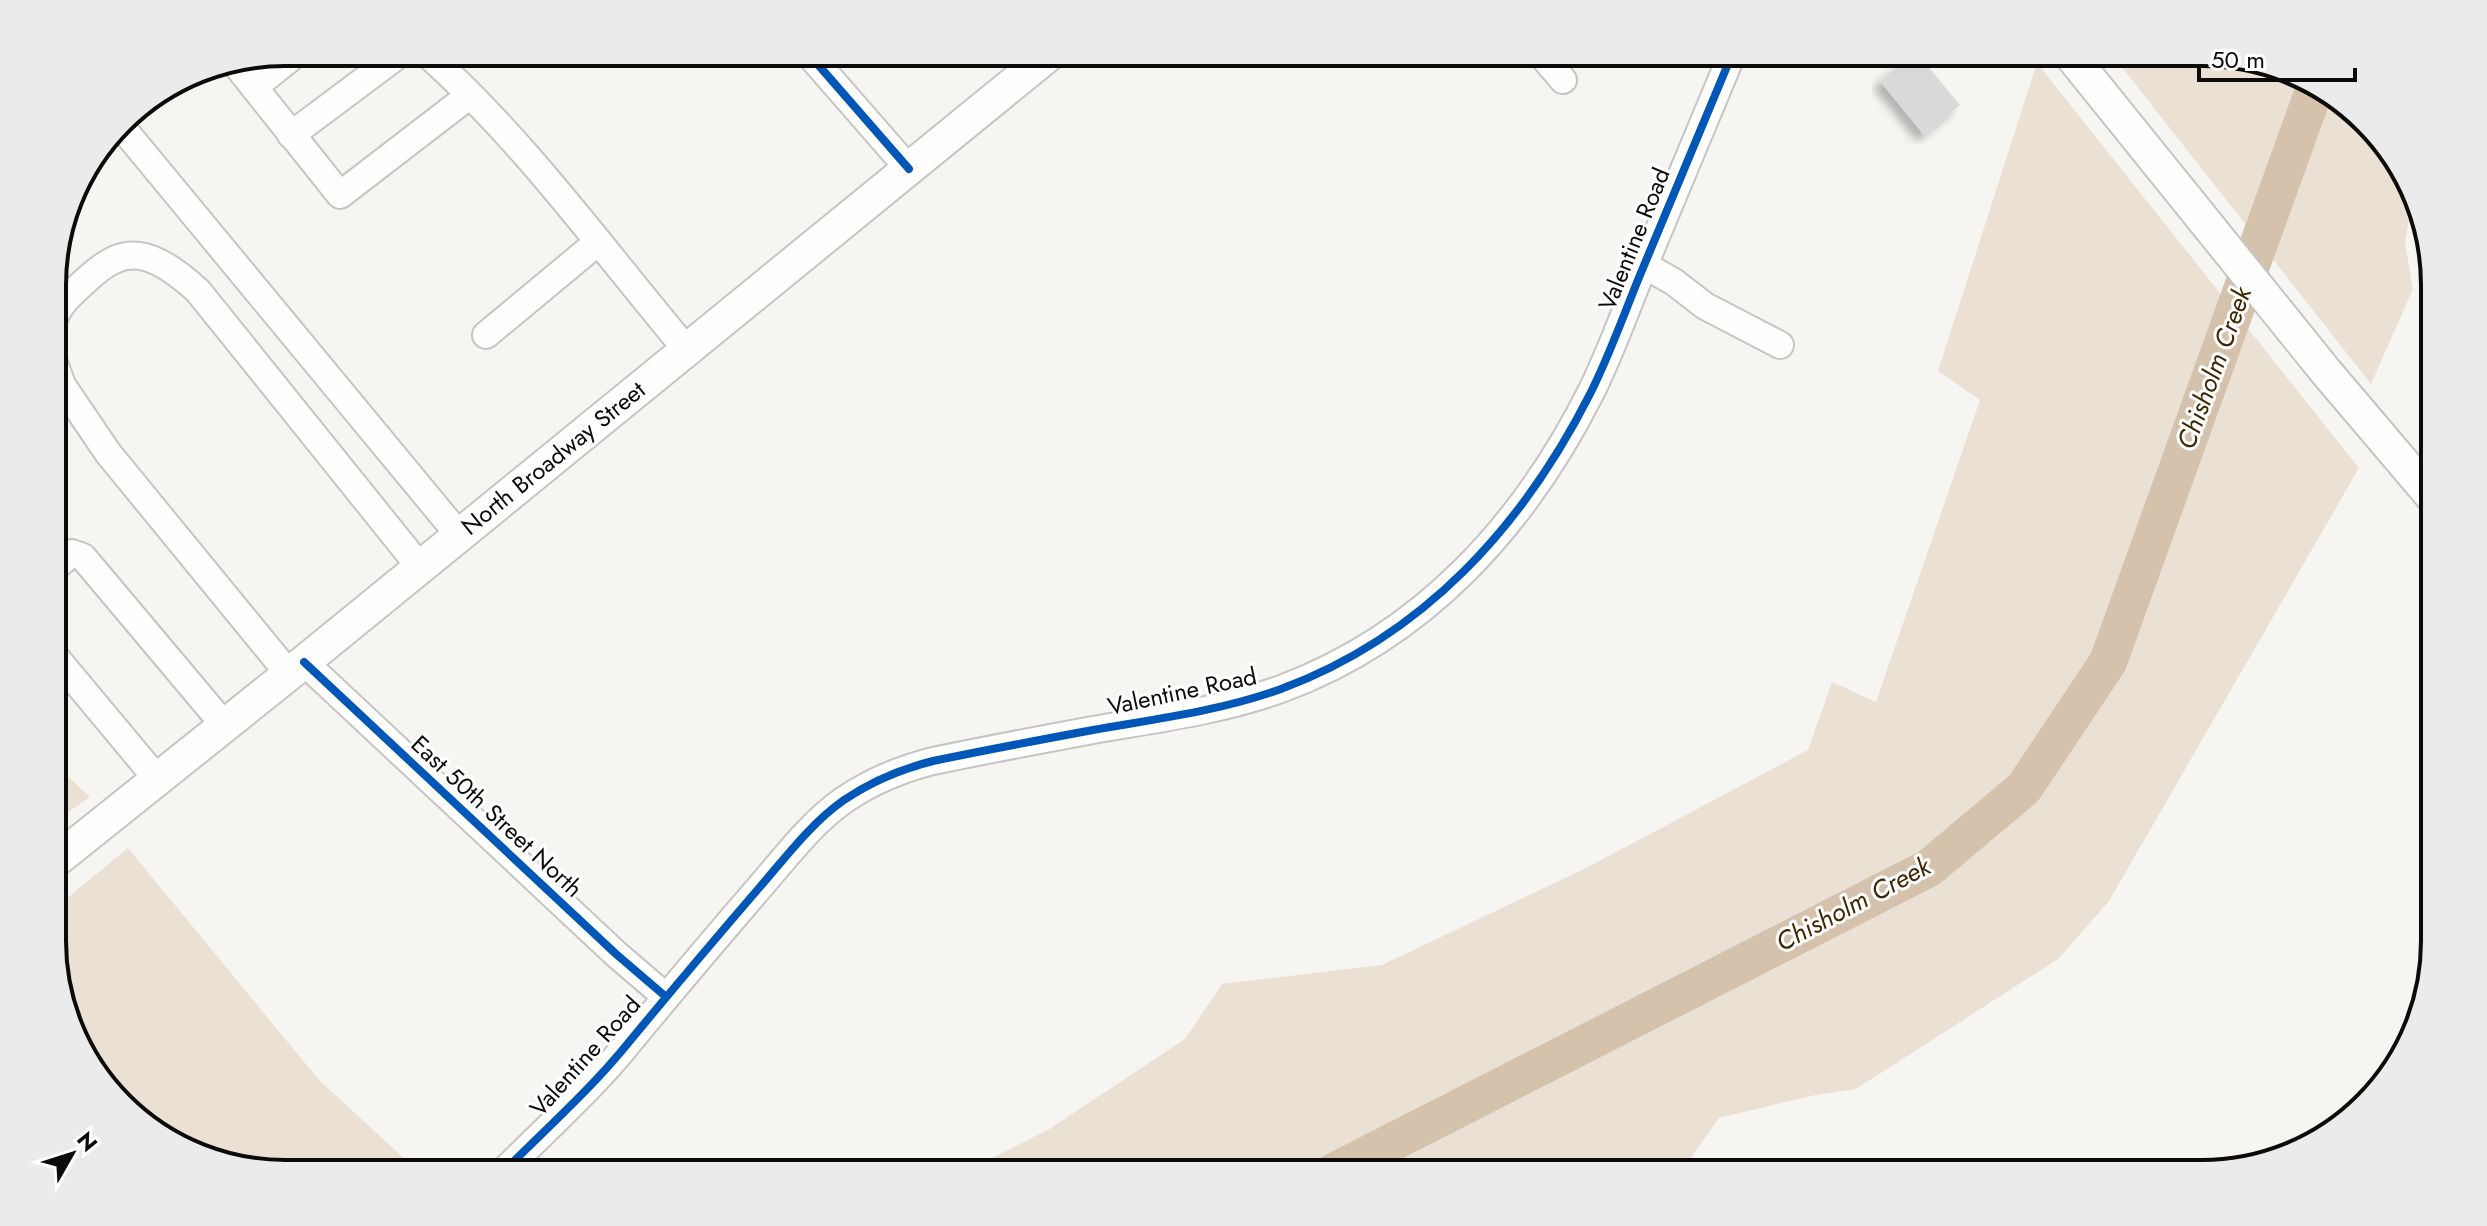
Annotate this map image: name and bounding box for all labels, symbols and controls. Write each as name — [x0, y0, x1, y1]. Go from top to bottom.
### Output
scale bar — [2199, 32, 2355, 82]
text: 50 m — [2211, 42, 2265, 77]
street label: Valentine Road — [1589, 162, 1679, 316]
water label: Chisholm Creek — [2167, 280, 2262, 454]
street label: North Broadway Street — [453, 373, 653, 543]
street label: Valentine Road — [1104, 658, 1260, 724]
street label: East 50th Street North — [403, 727, 591, 905]
water label: Chisholm Creek — [1769, 846, 1939, 961]
street label: Valentine Road — [521, 988, 649, 1124]
north arrow — [32, 1114, 112, 1194]
text: N — [70, 1125, 105, 1158]

